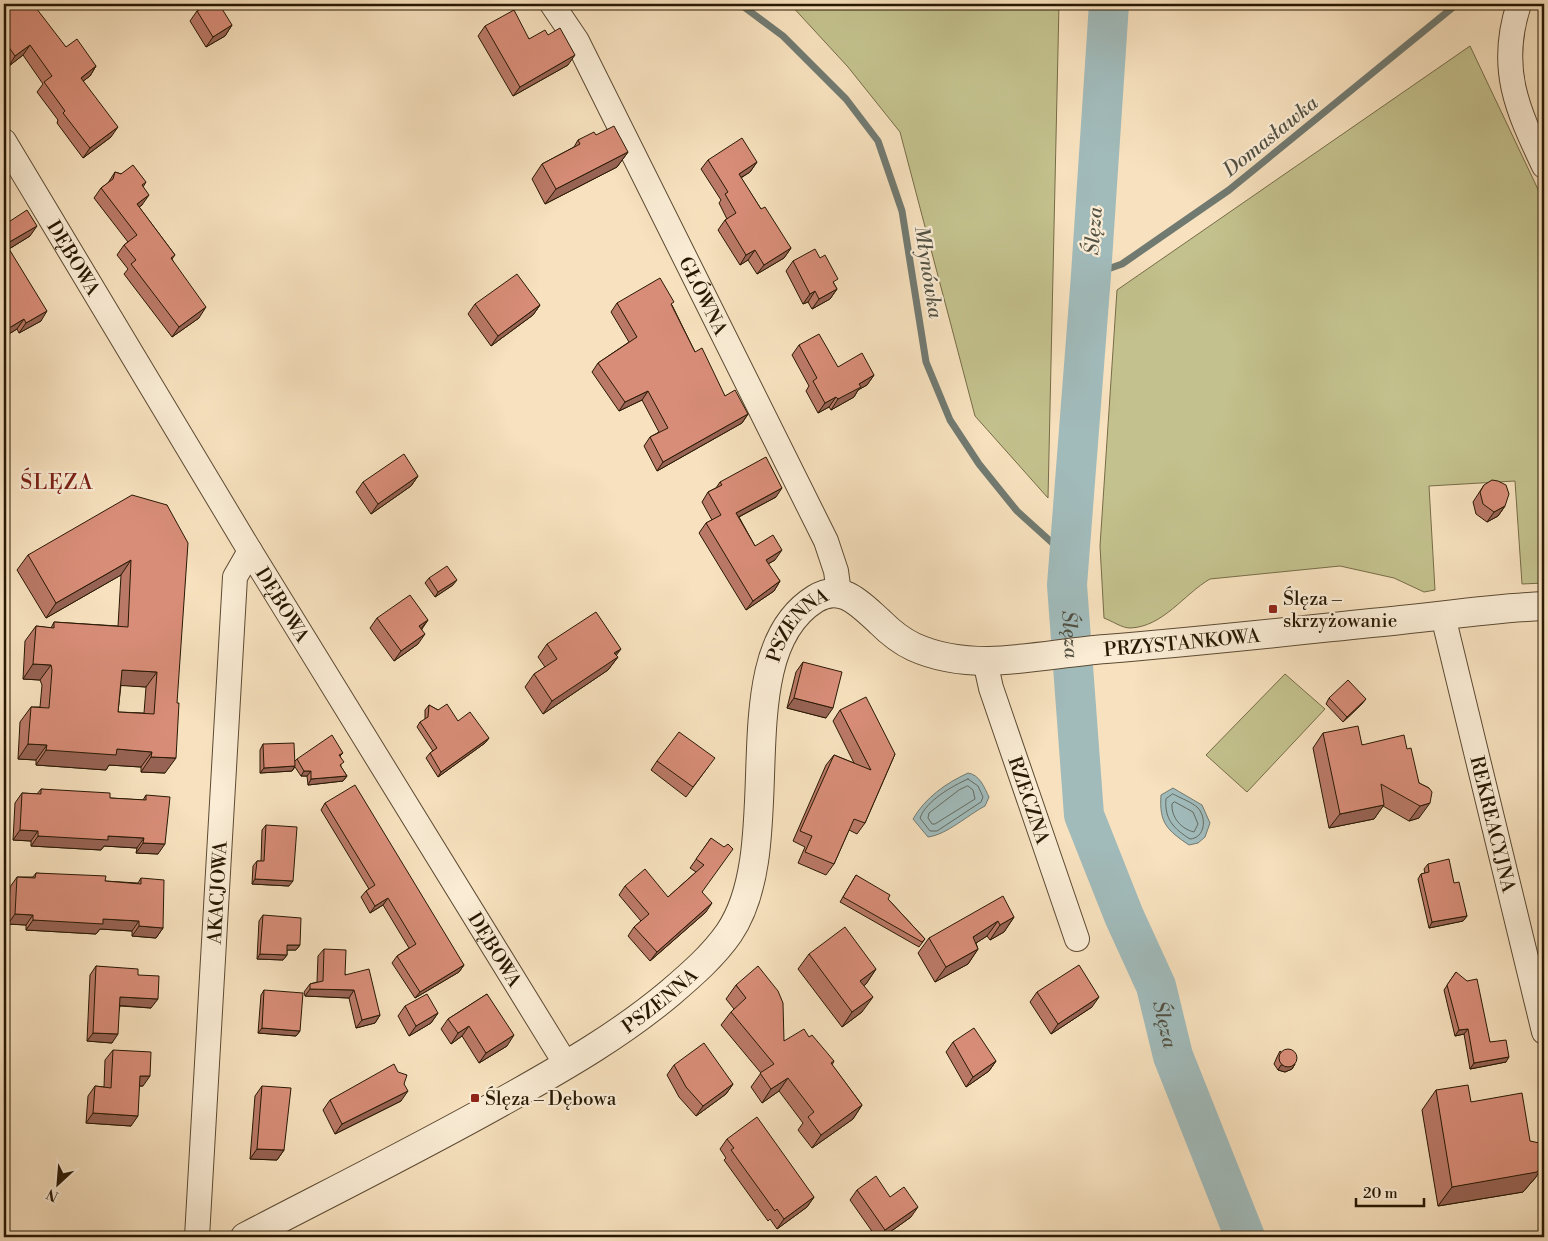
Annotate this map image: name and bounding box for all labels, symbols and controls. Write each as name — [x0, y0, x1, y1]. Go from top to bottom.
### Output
water label: Domasławka — [1218, 91, 1324, 184]
water label: Ślęza — [1078, 205, 1109, 256]
street label: DĘBOWA — [41, 216, 105, 301]
water label: Młynówka — [908, 224, 947, 321]
street label: GŁÓWNA — [673, 253, 733, 340]
district label: ŚLĘZA — [20, 467, 94, 496]
street label: DĘBOWA — [250, 563, 315, 648]
street label: PSZENNA — [762, 583, 833, 665]
place label: Ślęza – skrzyżowanie — [1283, 586, 1397, 633]
marker: Ślęza – skrzyżowanie — [1267, 603, 1279, 615]
water label: Ślęza — [1055, 609, 1083, 660]
street label: PRZYSTANKOWA — [1103, 624, 1262, 662]
street label: RZECZNA — [1002, 753, 1055, 848]
street label: REKREACYJNA — [1464, 754, 1521, 896]
street label: AKACJOWA — [203, 839, 233, 946]
street label: DĘBOWA — [462, 908, 527, 993]
street label: PSZENNA — [617, 963, 704, 1039]
water label: Ślęza — [1146, 998, 1182, 1052]
place label: Ślęza – Dębowa — [485, 1086, 617, 1111]
marker: Ślęza – Dębowa — [469, 1092, 481, 1104]
north arrow — [32, 1158, 82, 1208]
scale bar — [1356, 1176, 1423, 1208]
text: N — [44, 1184, 62, 1205]
text: 20 m — [1363, 1184, 1398, 1203]

